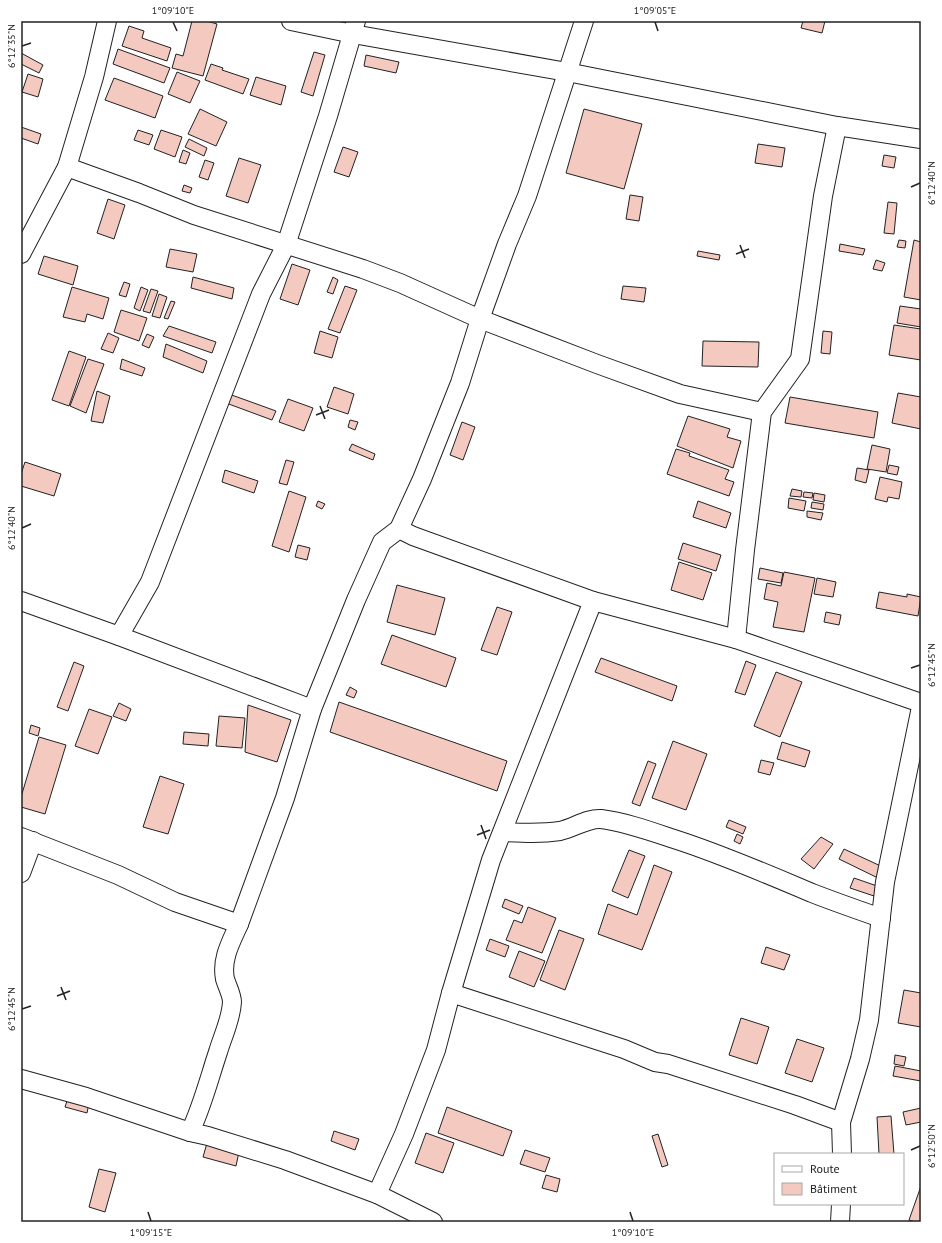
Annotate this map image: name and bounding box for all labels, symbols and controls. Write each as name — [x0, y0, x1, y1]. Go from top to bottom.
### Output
text: 1°09'10"E — [152, 4, 194, 17]
text: 1°09'05"E — [634, 4, 676, 17]
text: 6°12'35"N — [5, 24, 18, 68]
text: 6°12'40"N — [925, 161, 938, 205]
text: 6°12'40"N — [5, 506, 18, 550]
text: 6°12'45"N — [925, 643, 938, 687]
text: 6°12'45"N — [5, 987, 18, 1031]
text: 6°12'50"N — [925, 1124, 938, 1168]
legend — [774, 1153, 904, 1205]
text: Route — [810, 1161, 840, 1176]
text: Bâtiment — [810, 1181, 857, 1196]
text: 1°09'15"E — [130, 1226, 172, 1239]
text: 1°09'10"E — [612, 1226, 654, 1239]

